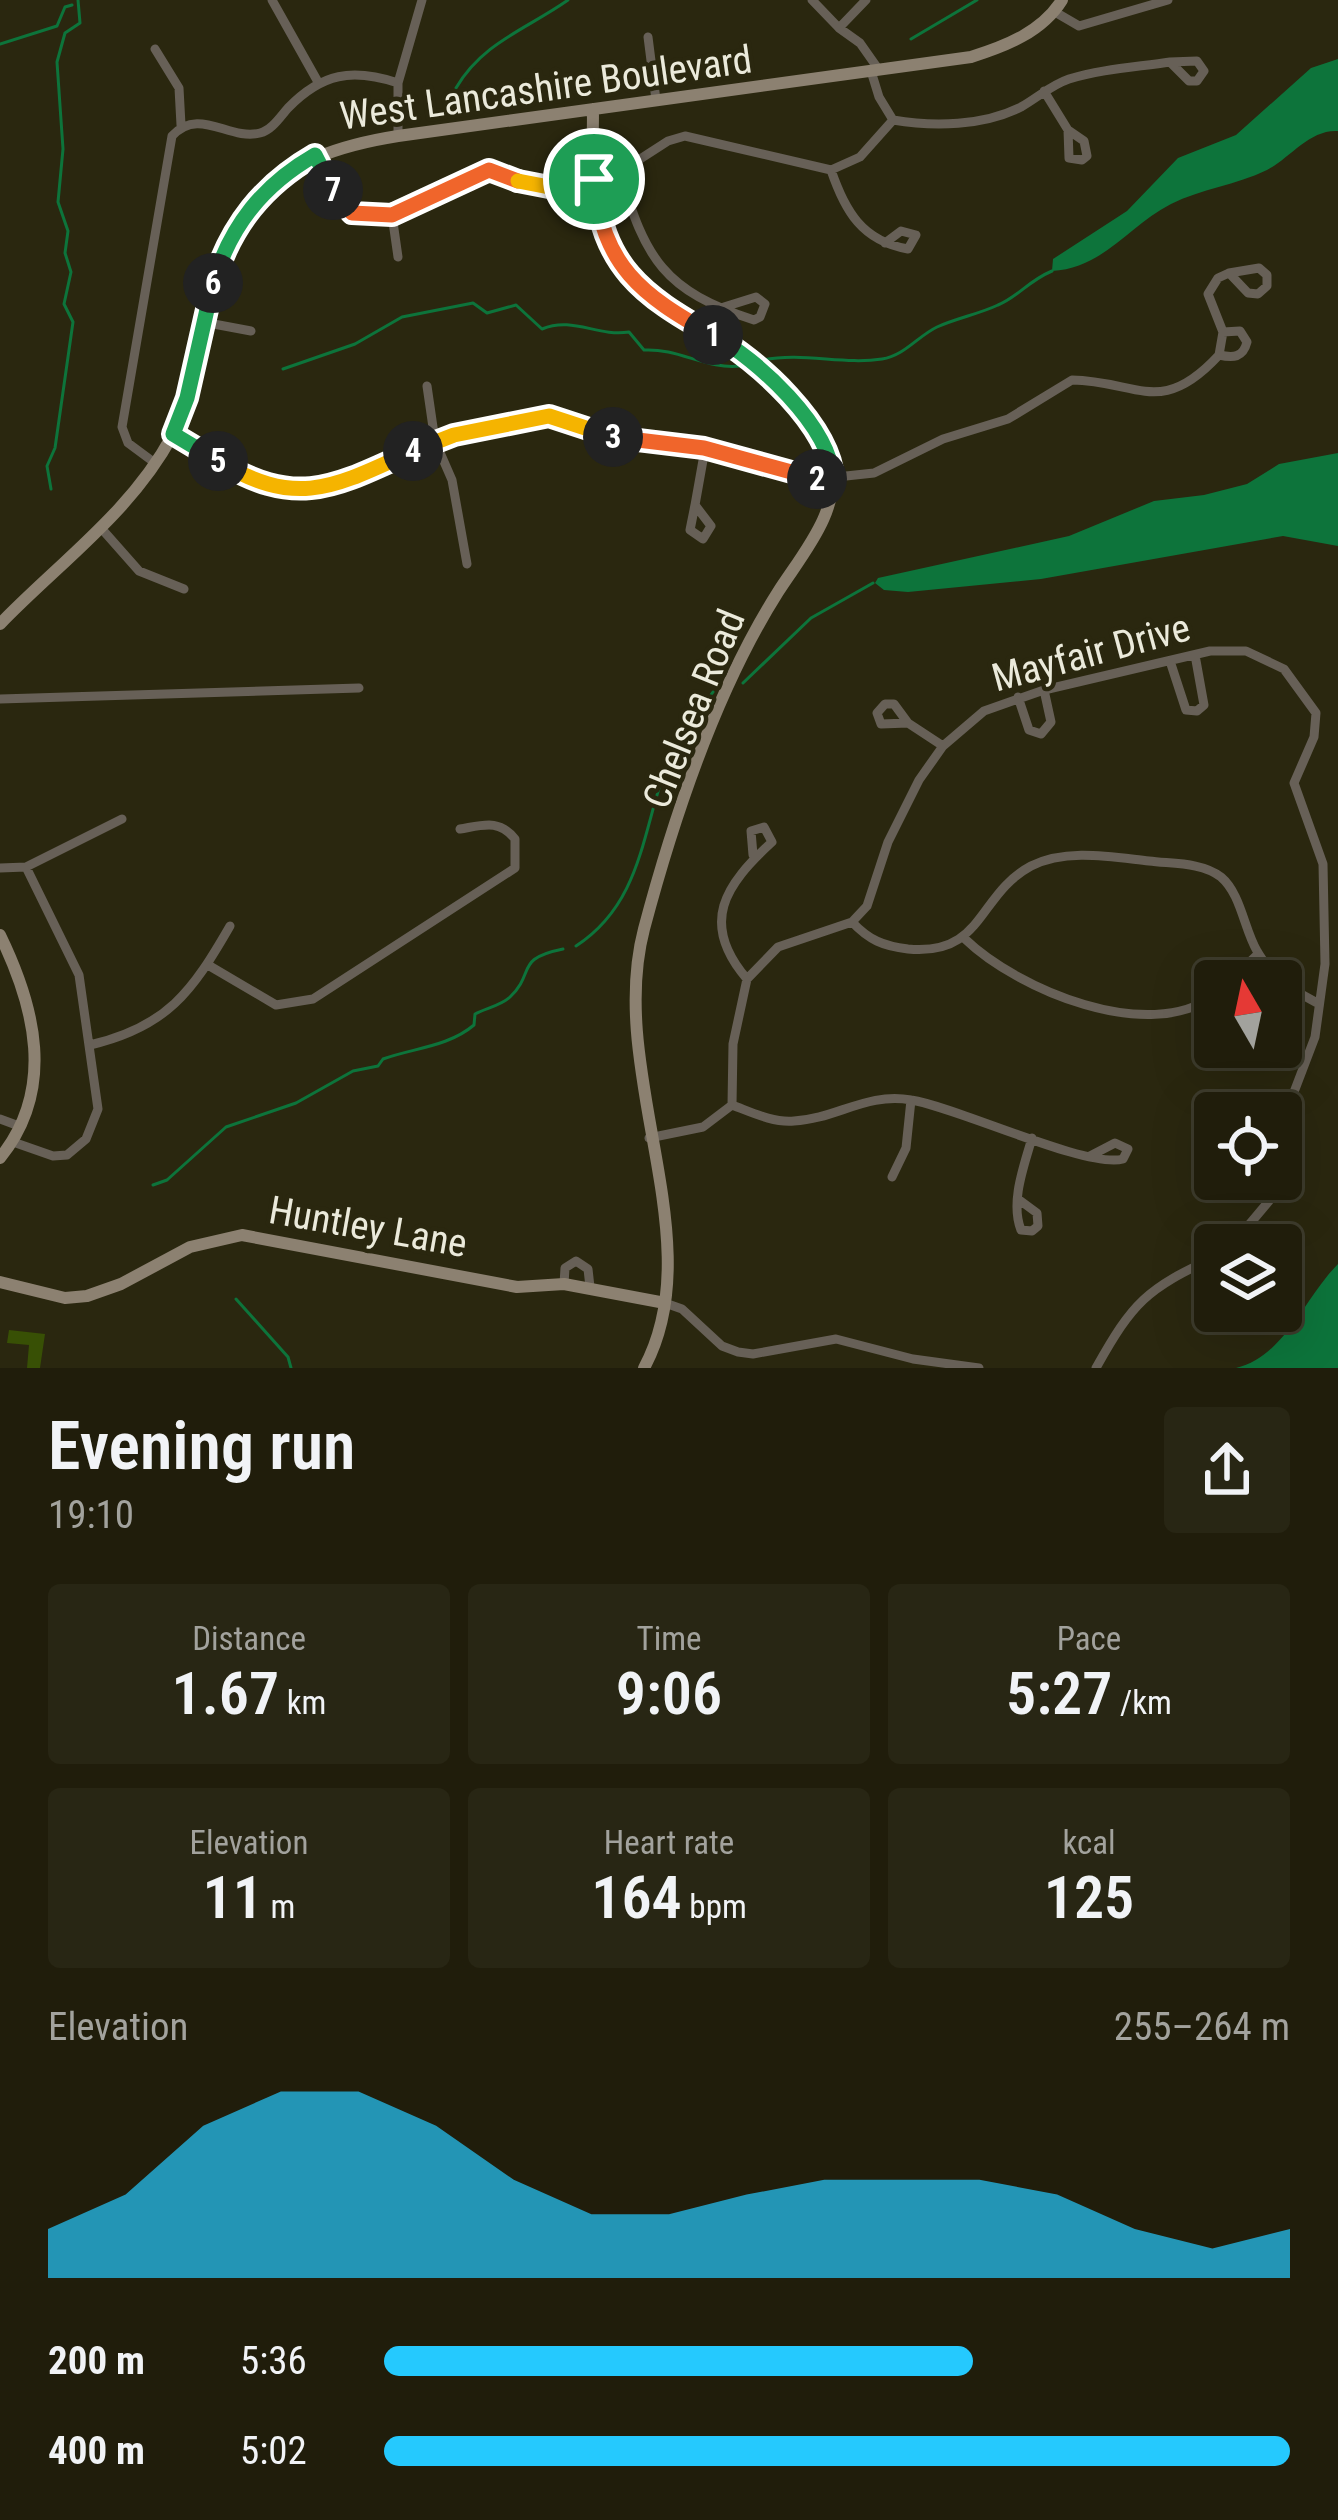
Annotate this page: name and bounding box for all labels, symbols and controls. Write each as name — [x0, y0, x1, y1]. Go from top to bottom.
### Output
street label: West Lancashire Boulevard — [337, 36, 755, 140]
pin — [543, 128, 645, 230]
icon: arrive — [561, 146, 627, 212]
pin: 7 — [303, 160, 363, 220]
text: 7 — [325, 170, 341, 209]
pin: 6 — [183, 253, 243, 313]
text: 6 — [205, 263, 221, 302]
pin: 1 — [683, 305, 743, 365]
text: 1 — [705, 315, 721, 354]
pin: 3 — [583, 407, 643, 467]
text: 3 — [605, 417, 621, 456]
pin: 4 — [383, 421, 443, 481]
pin: 5 — [188, 431, 248, 491]
text: 4 — [405, 431, 421, 470]
text: 5 — [210, 441, 226, 480]
pin: 2 — [787, 449, 847, 509]
text: 2 — [809, 459, 825, 498]
street label: Chelsea Road — [633, 603, 755, 815]
street label: Mayfair Drive — [987, 605, 1195, 701]
north arrow — [1194, 960, 1302, 1068]
map controls — [1194, 960, 1302, 1332]
button: locate — [1194, 1092, 1302, 1200]
street label: Huntley Lane — [266, 1187, 470, 1267]
button: layers — [1194, 1224, 1302, 1332]
button: share — [1164, 1407, 1290, 1533]
text: Evening run — [48, 1408, 355, 1485]
text: 19:10 — [48, 1492, 134, 1538]
text: Distance — [192, 1619, 306, 1658]
text: Time — [636, 1619, 702, 1658]
text: Pace — [1057, 1619, 1121, 1658]
text: 1.67 — [172, 1658, 279, 1729]
text: 9:06 — [616, 1658, 722, 1729]
text: 5:27 — [1006, 1658, 1112, 1729]
text: km — [279, 1683, 326, 1722]
text: /km — [1112, 1683, 1172, 1722]
text: Elevation — [190, 1823, 308, 1862]
text: Heart rate — [604, 1823, 734, 1862]
text: kcal — [1062, 1823, 1116, 1862]
text: 11 — [203, 1862, 263, 1933]
text: 164 — [591, 1862, 682, 1933]
text: 125 — [1044, 1862, 1134, 1933]
text: m — [263, 1887, 295, 1926]
text: bpm — [682, 1887, 747, 1926]
text: Elevation — [48, 2004, 188, 2050]
text: 255–264 m — [1114, 2004, 1290, 2050]
text: 200 m — [48, 2338, 145, 2384]
text: 5:36 — [240, 2338, 307, 2384]
text: 400 m — [48, 2428, 145, 2474]
text: 5:02 — [240, 2428, 307, 2474]

